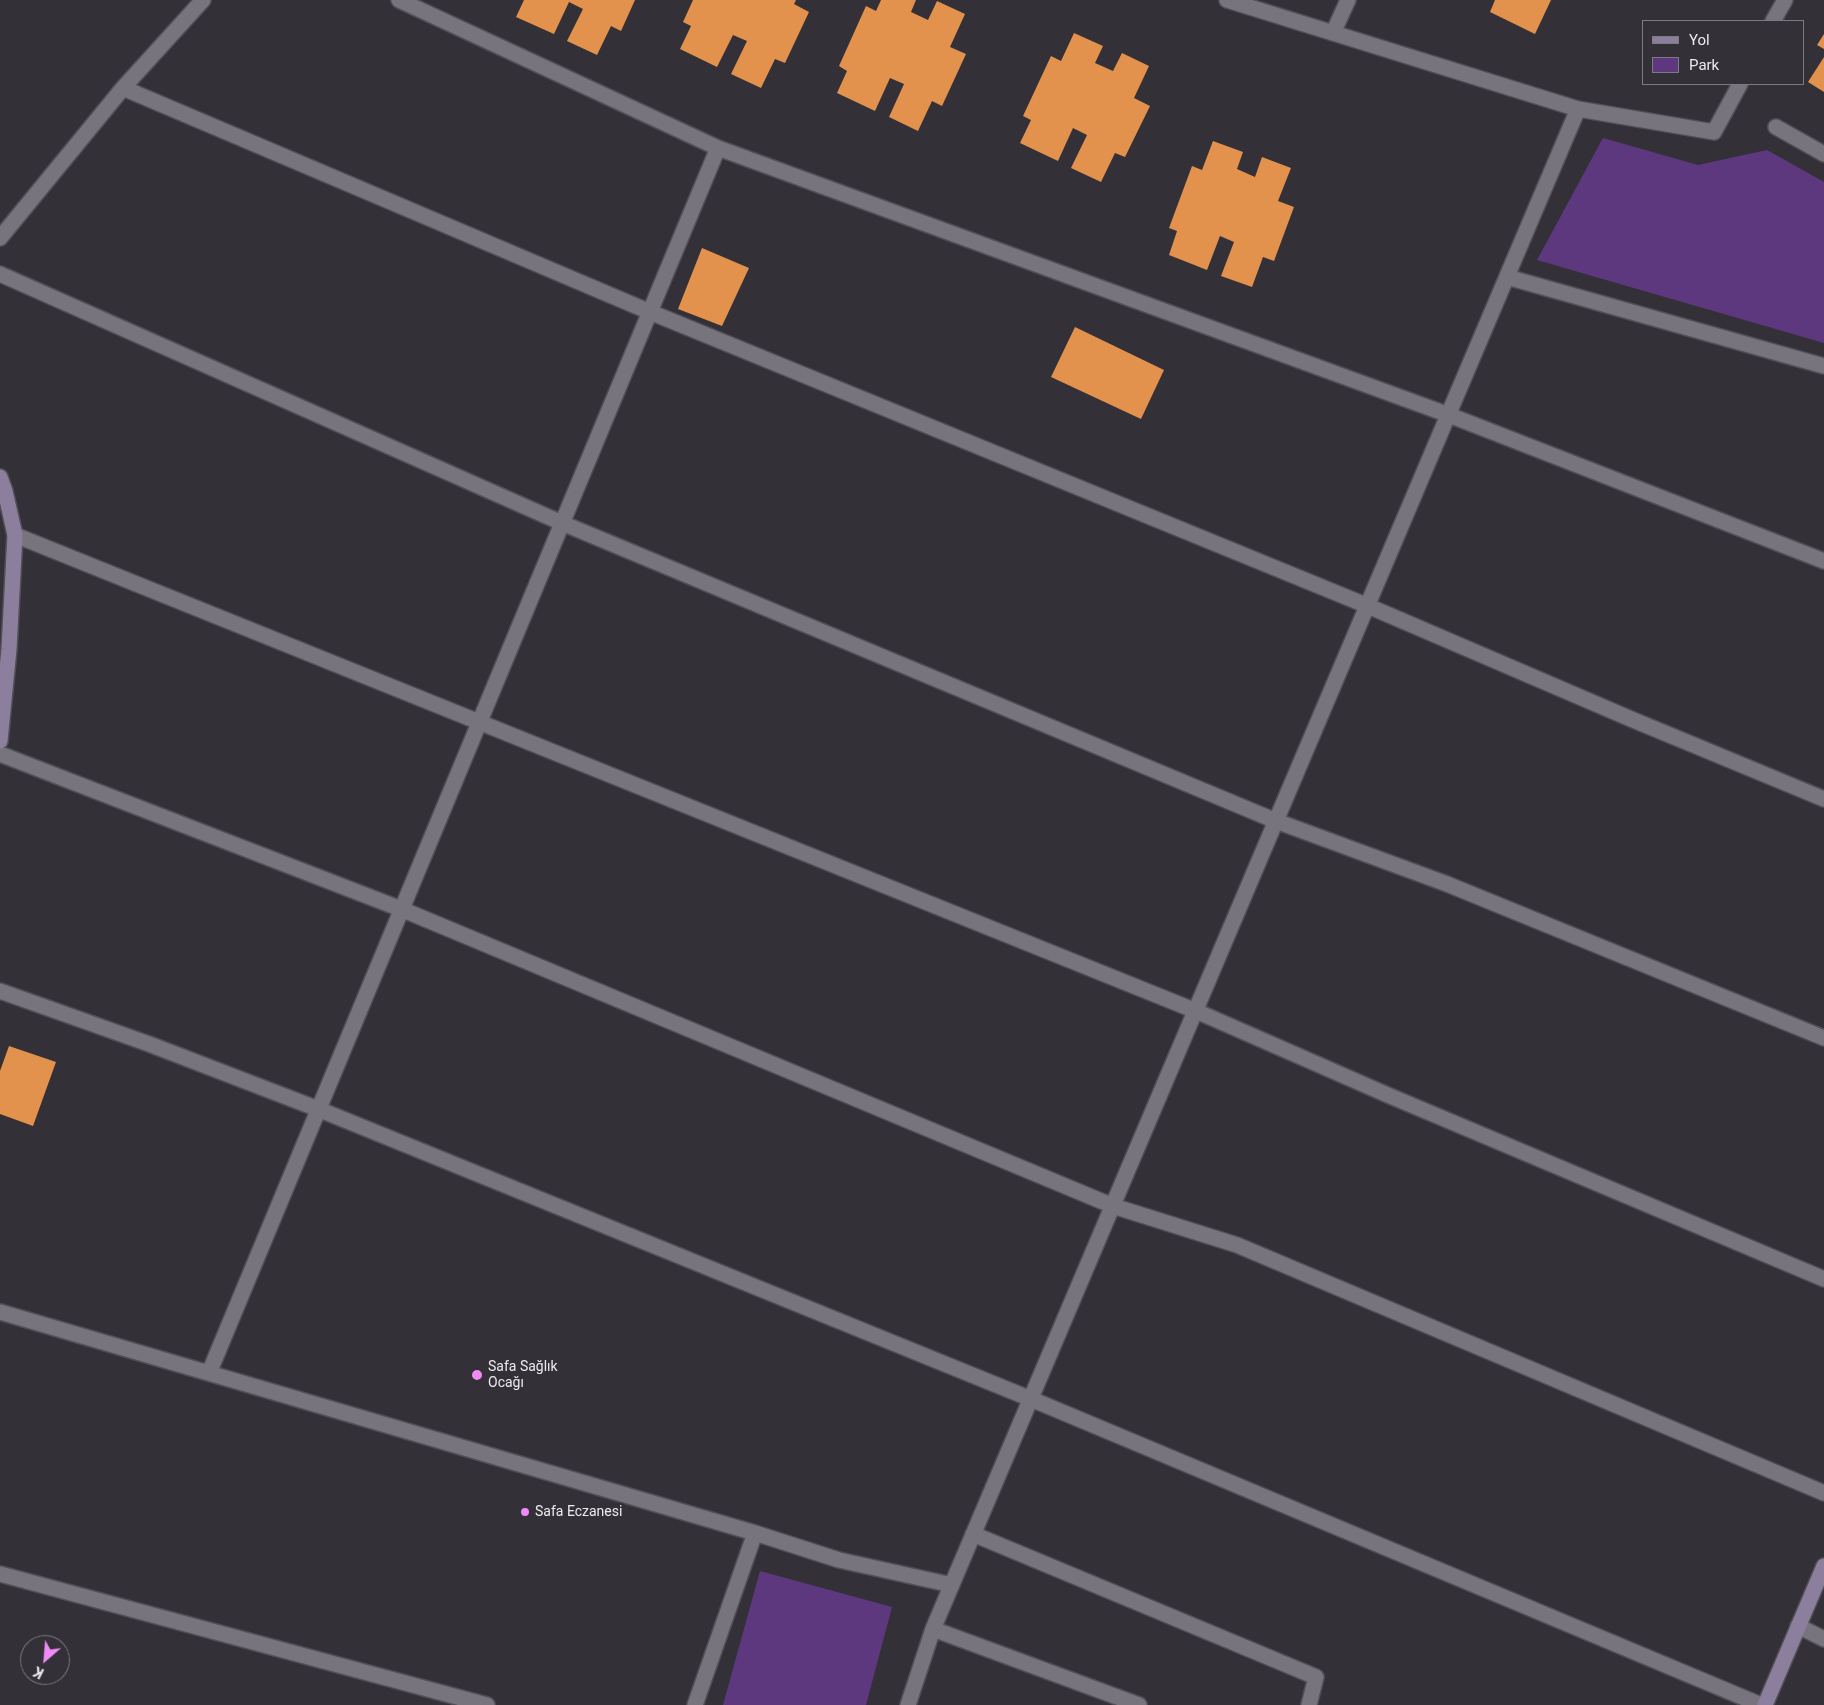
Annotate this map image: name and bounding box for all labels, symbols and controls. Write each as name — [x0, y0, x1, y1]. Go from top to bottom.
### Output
legend — [1642, 20, 1804, 85]
text: Yol — [1689, 31, 1710, 49]
text: Park — [1689, 56, 1719, 74]
place label: Safa Sağlık Ocağı — [488, 1359, 558, 1391]
marker: Safa Sağlık Ocağı — [470, 1368, 484, 1382]
place label: Safa Eczanesi — [535, 1504, 622, 1520]
marker: Safa Eczanesi — [519, 1506, 531, 1518]
north arrow — [20, 1635, 70, 1685]
text: K — [31, 1663, 46, 1682]

